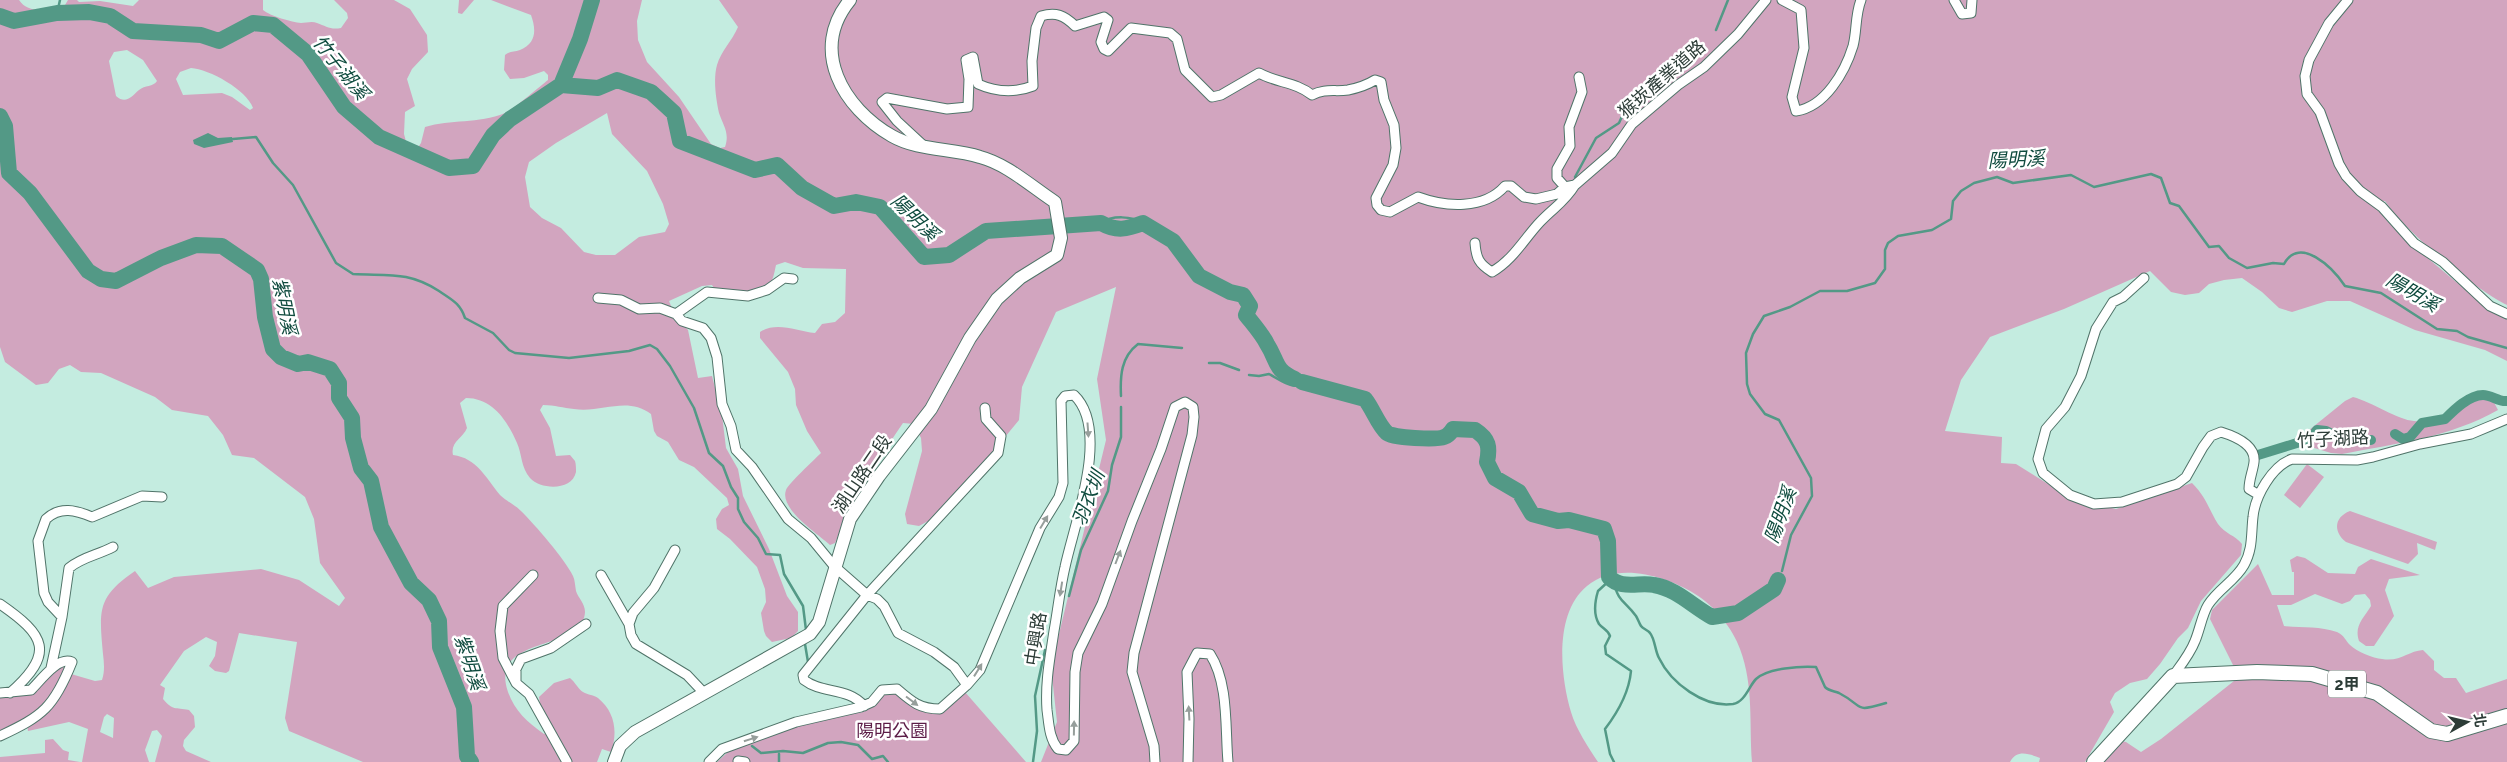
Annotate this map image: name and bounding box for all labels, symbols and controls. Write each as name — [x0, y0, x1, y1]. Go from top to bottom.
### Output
water label: 竹子湖溪 — [309, 31, 375, 106]
street label: 猴崁產業道路 — [1614, 35, 1709, 122]
water label: 陽明溪 — [1987, 146, 2048, 171]
water label: 陽明溪 — [887, 189, 945, 247]
water label: 陽明溪 — [2383, 268, 2446, 317]
water label: 紫明溪 — [269, 276, 302, 339]
one-way arrow — [1085, 422, 1093, 438]
street label: 竹子湖路 — [2296, 426, 2369, 451]
street label: 湖山路二段 — [828, 431, 895, 517]
water label: 羽衣圳 — [1068, 465, 1110, 529]
water label: 陽明溪 — [1760, 482, 1801, 546]
one-way arrow — [1039, 516, 1048, 529]
one-way arrow — [1115, 549, 1123, 564]
one-way arrow — [1056, 581, 1064, 597]
street label: 中興路 — [1021, 611, 1050, 667]
water label: 紫明溪 — [451, 631, 490, 695]
one-way arrow — [973, 664, 983, 677]
road number: 2甲 — [2328, 671, 2366, 698]
one-way arrow — [905, 696, 919, 706]
north arrow — [2442, 697, 2492, 747]
one-way arrow — [1185, 705, 1193, 721]
text: 北 — [2471, 712, 2489, 728]
park label: 陽明公園 — [856, 720, 928, 741]
one-way arrow — [1070, 720, 1078, 736]
one-way arrow — [743, 735, 758, 742]

